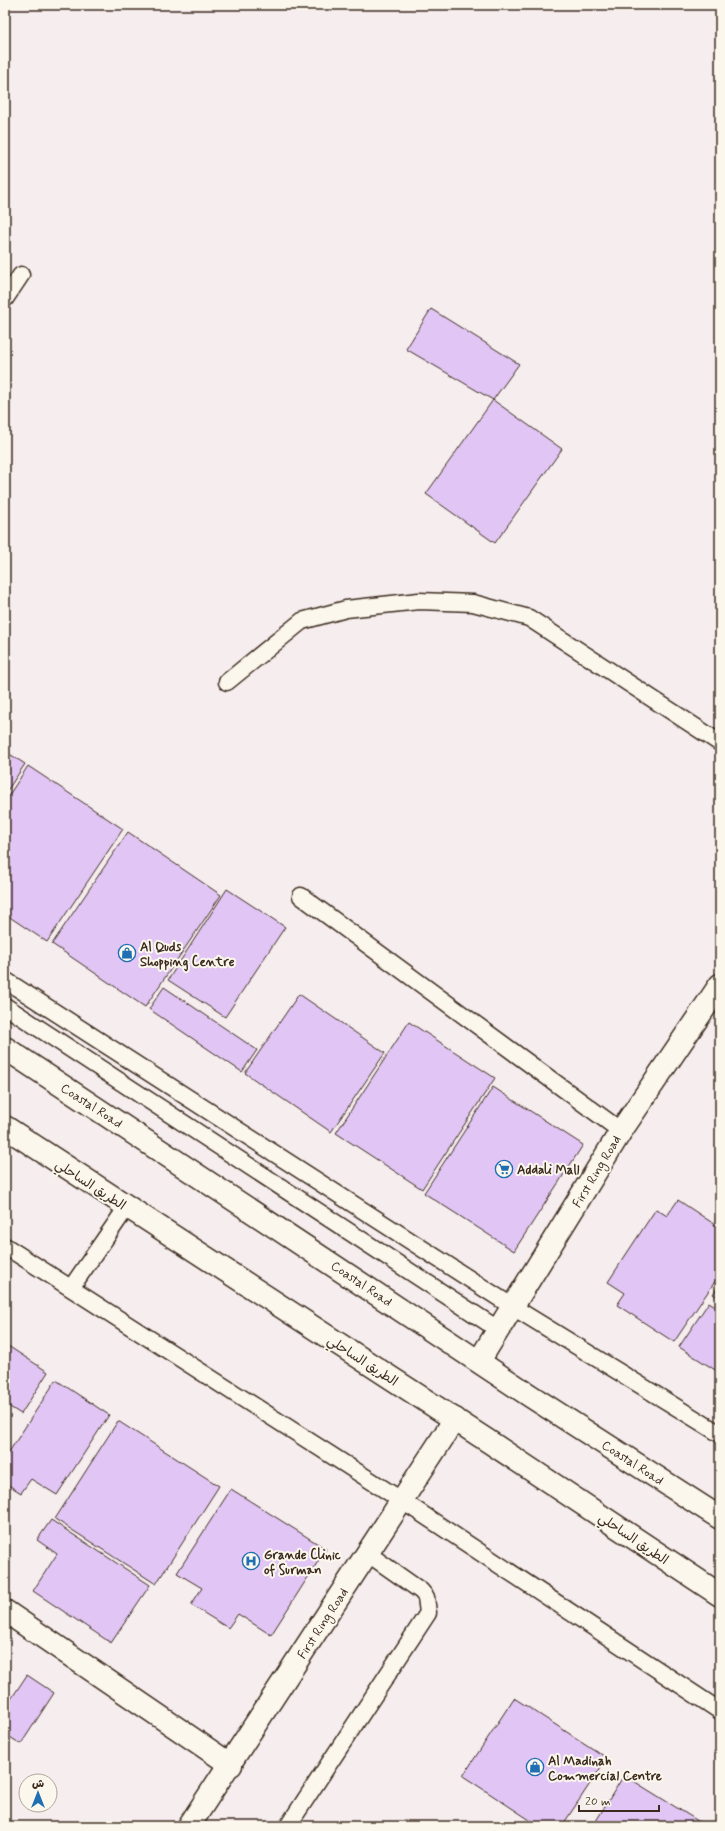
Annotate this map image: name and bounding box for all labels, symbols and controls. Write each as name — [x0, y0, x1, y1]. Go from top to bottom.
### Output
place label: Al Quds Shopping Centre — [140, 939, 235, 972]
shop icon: Al Quds Shopping Centre — [117, 943, 137, 963]
street label: Coastal Road — [57, 1080, 125, 1133]
street label: First Ring Road — [569, 1133, 626, 1212]
street label: الطريق الساحلي — [51, 1156, 129, 1216]
supermarket icon: Addali Mall — [494, 1159, 514, 1179]
place label: Addali Mall — [517, 1162, 580, 1179]
street label: Coastal Road — [327, 1257, 395, 1311]
street label: الطريق الساحلي — [323, 1332, 401, 1392]
street label: Coastal Road — [598, 1437, 666, 1490]
street label: الطريق الساحلي — [594, 1510, 671, 1571]
place label: Grande Clinic of Surman — [264, 1547, 341, 1579]
hospital icon: Grande Clinic of Surman — [241, 1551, 261, 1571]
street label: First Ring Road — [294, 1585, 353, 1663]
place label: Al Madinah Commercial Centre — [548, 1753, 662, 1785]
shop icon: Al Madinah Commercial Centre — [525, 1757, 545, 1777]
north arrow — [18, 1773, 58, 1813]
text: ش — [32, 1777, 44, 1791]
scale bar — [579, 1787, 659, 1813]
text: 20 m — [585, 1794, 611, 1810]

